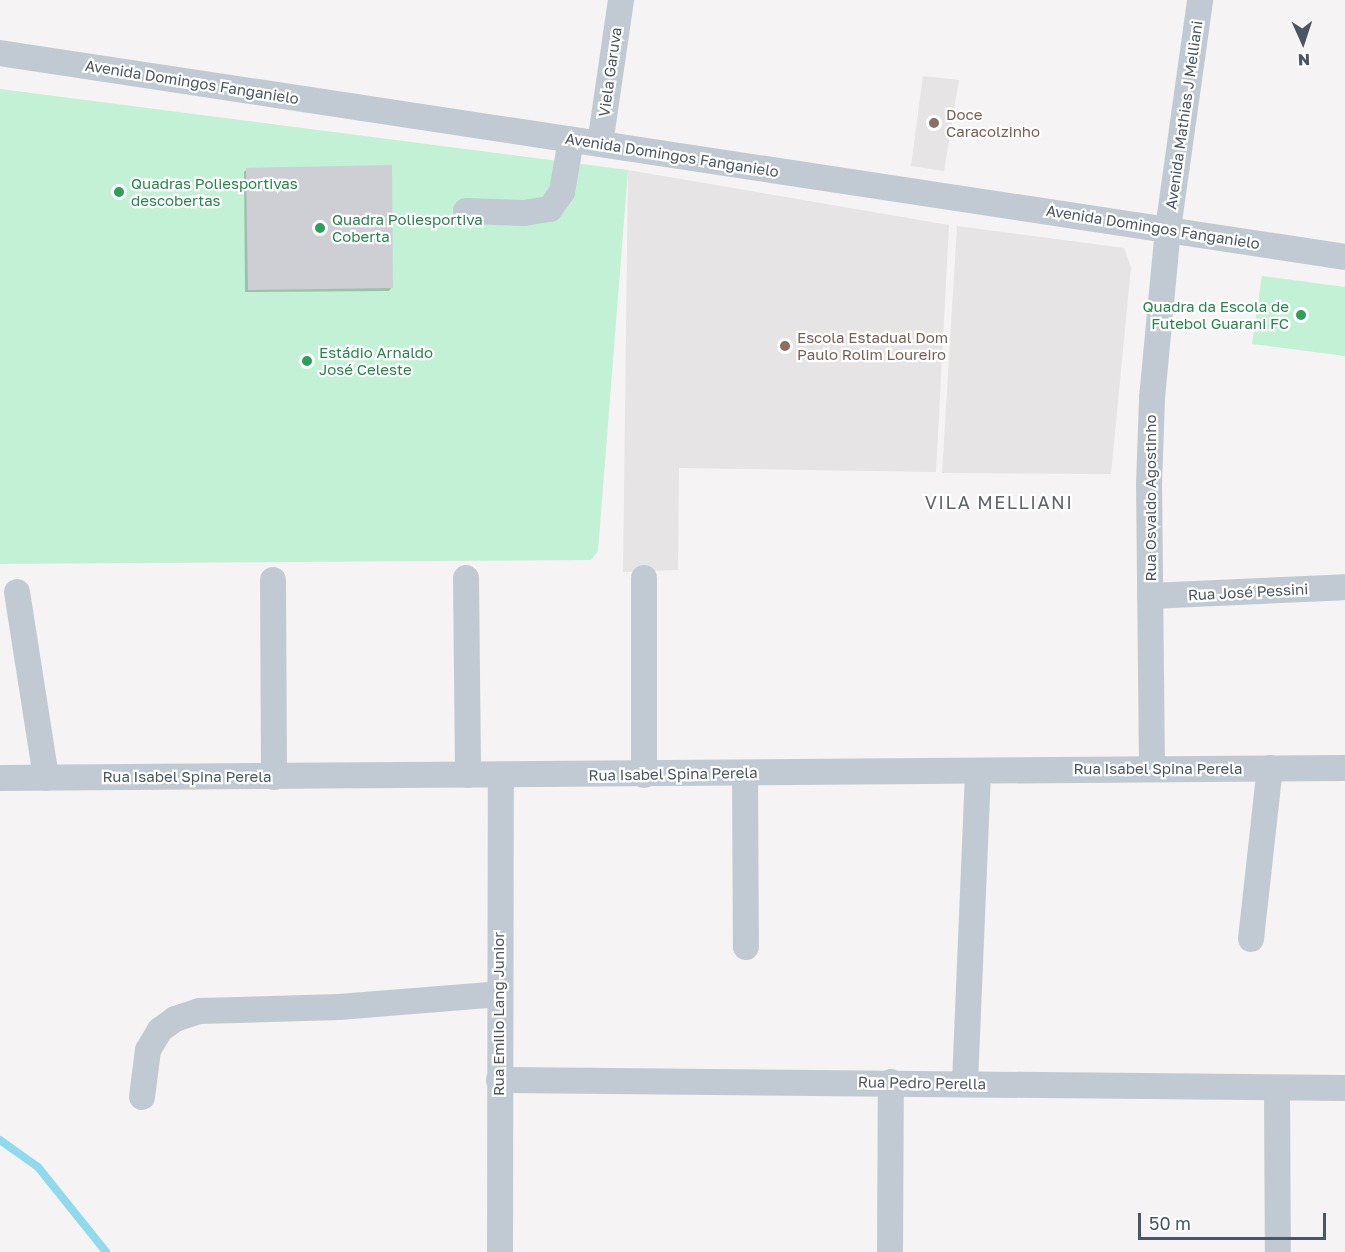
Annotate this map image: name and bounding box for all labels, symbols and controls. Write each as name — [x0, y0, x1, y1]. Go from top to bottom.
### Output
north arrow — [1273, 12, 1333, 72]
street label: Avenida Mathias J Melliani — [1162, 20, 1206, 210]
street label: Viela Garuva — [595, 26, 625, 118]
text: N — [1297, 50, 1311, 70]
street label: Avenida Domingos Fanganielo — [84, 56, 300, 108]
place label: Doce Caracolzinho — [946, 105, 1040, 140]
marker: Doce Caracolzinho — [927, 116, 941, 130]
street label: Avenida Domingos Fanganielo — [564, 129, 780, 181]
place label: Quadras Poliesportivas descobertas — [131, 174, 298, 209]
marker: Quadras Poliesportivas descobertas — [112, 185, 126, 199]
street label: Avenida Domingos Fanganielo — [1045, 201, 1261, 253]
place label: Quadra Poliesportiva Coberta — [332, 210, 483, 245]
marker: Quadra Poliesportiva Coberta — [313, 221, 327, 235]
place label: Quadra da Escola de Futebol Guarani FC — [1143, 297, 1289, 332]
marker: Quadra da Escola de Futebol Guarani FC — [1294, 308, 1308, 322]
place label: Escola Estadual Dom Paulo Rolim Loureiro — [797, 328, 948, 363]
marker: Escola Estadual Dom Paulo Rolim Loureiro — [778, 339, 792, 353]
place label: Estádio Arnaldo José Celeste — [319, 343, 433, 378]
marker: Estádio Arnaldo José Celeste — [300, 354, 314, 368]
street label: Rua Osvaldo Agostinho — [1142, 415, 1160, 581]
district label: VILA MELLIANI — [925, 491, 1073, 513]
street label: Rua José Pessini — [1187, 580, 1309, 604]
street label: Rua Isabel Spina Perela — [1073, 760, 1243, 778]
street label: Rua Isabel Spina Perela — [588, 764, 758, 784]
street label: Rua Isabel Spina Perela — [102, 768, 272, 786]
street label: Rua Emilio Lang Junior — [490, 932, 508, 1096]
street label: Rua Pedro Perella — [858, 1073, 986, 1093]
scale bar — [1141, 1201, 1328, 1239]
text: 50 m — [1149, 1212, 1191, 1234]

